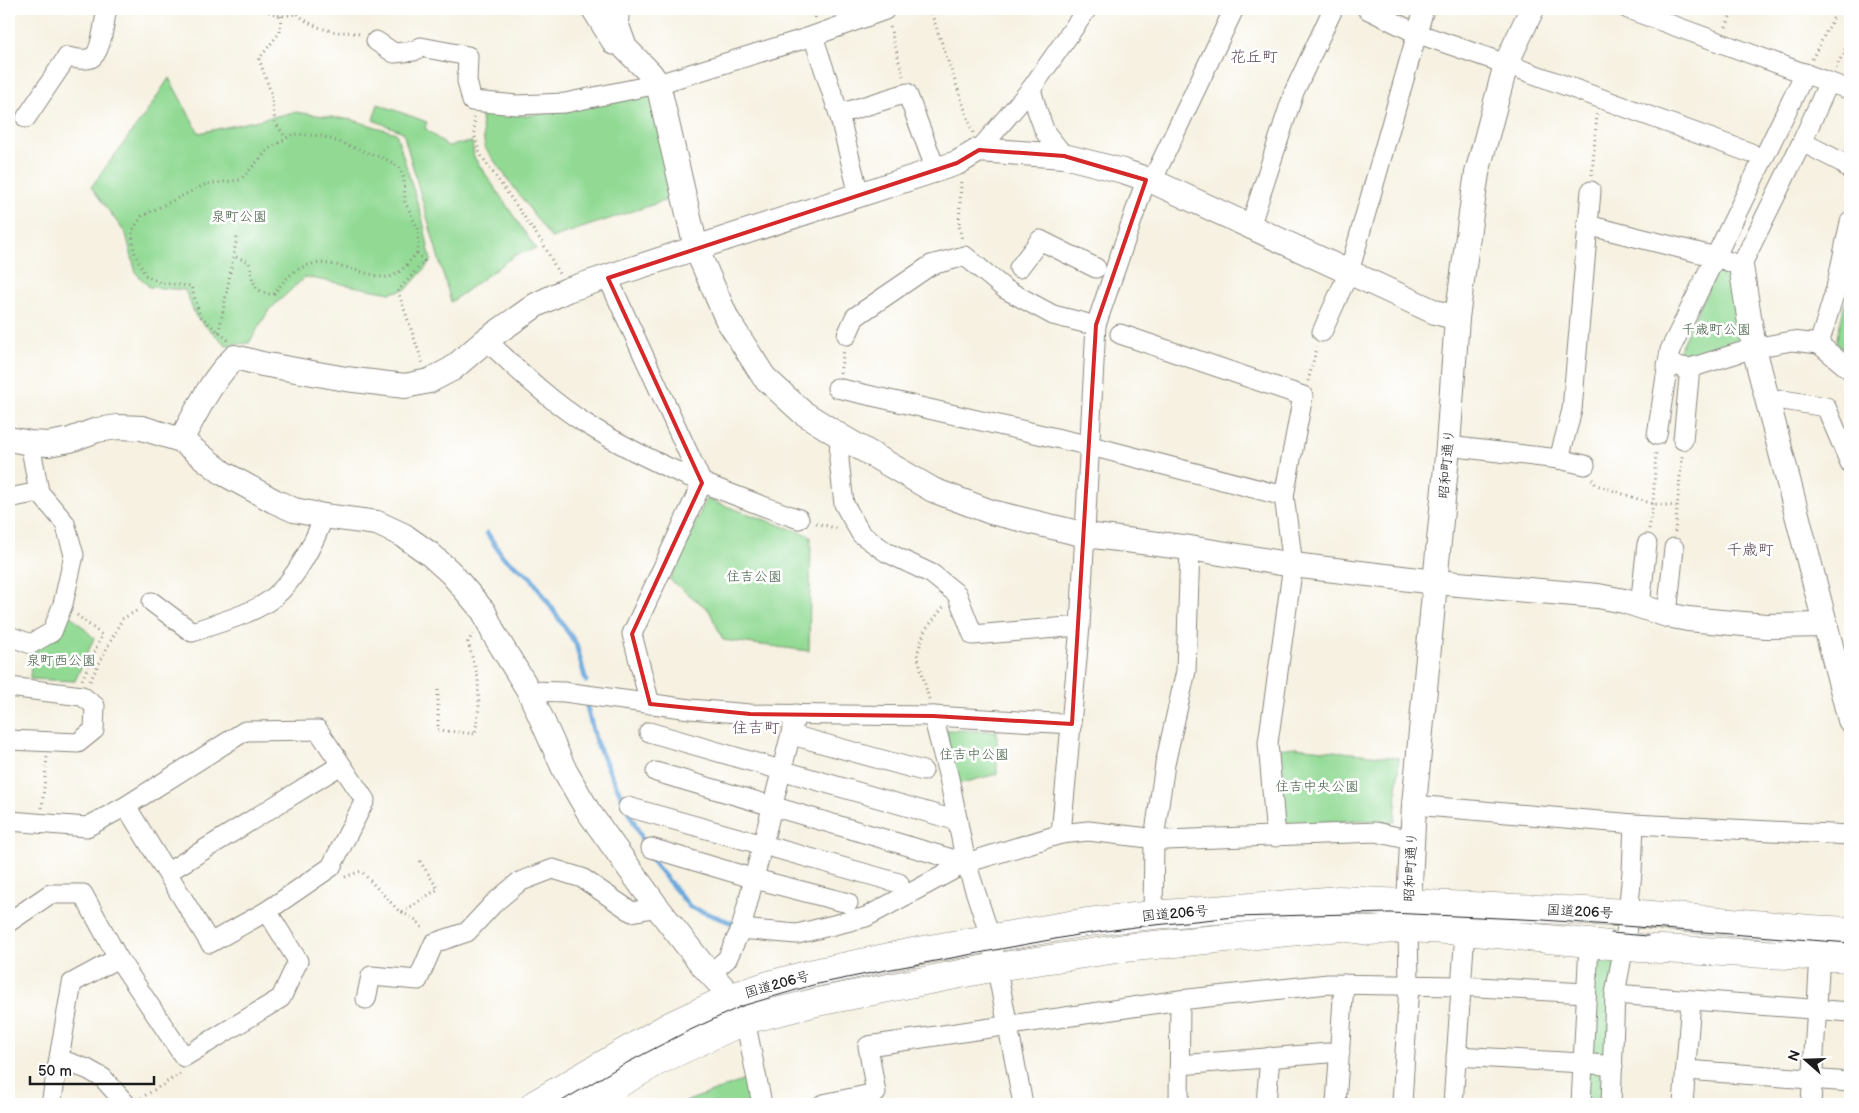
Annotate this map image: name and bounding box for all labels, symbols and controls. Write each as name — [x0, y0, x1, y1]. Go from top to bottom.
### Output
district label: 花丘町 — [1230, 48, 1278, 67]
park label: 泉町公園 — [211, 208, 267, 225]
park label: 千歳町公園 — [1681, 321, 1751, 338]
street label: 昭和町通り — [1435, 428, 1458, 500]
district label: 千歳町 — [1726, 541, 1774, 560]
park label: 住吉公園 — [726, 568, 782, 585]
park label: 泉町西公園 — [26, 652, 96, 669]
district label: 住吉町 — [732, 719, 780, 738]
park label: 住吉中公園 — [939, 746, 1009, 763]
park label: 住吉中央公園 — [1275, 778, 1359, 795]
street label: 昭和町通り — [1400, 832, 1421, 902]
street label: 国道206号 — [1546, 901, 1614, 922]
street label: 国道206号 — [1141, 902, 1209, 925]
street label: 国道206号 — [743, 967, 812, 1002]
north arrow — [1782, 1036, 1832, 1086]
text: N — [1784, 1048, 1804, 1064]
scale bar — [30, 1053, 154, 1085]
text: 50 m — [38, 1062, 72, 1081]

